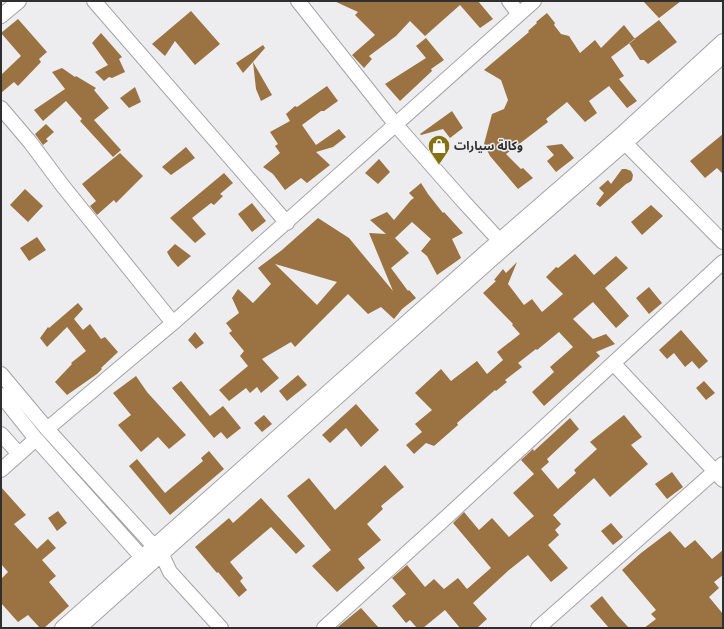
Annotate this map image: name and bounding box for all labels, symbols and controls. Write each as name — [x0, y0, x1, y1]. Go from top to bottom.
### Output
shop icon: وكالة سيارات — [426, 133, 452, 166]
place label: وكالة سيارات — [454, 138, 523, 153]

